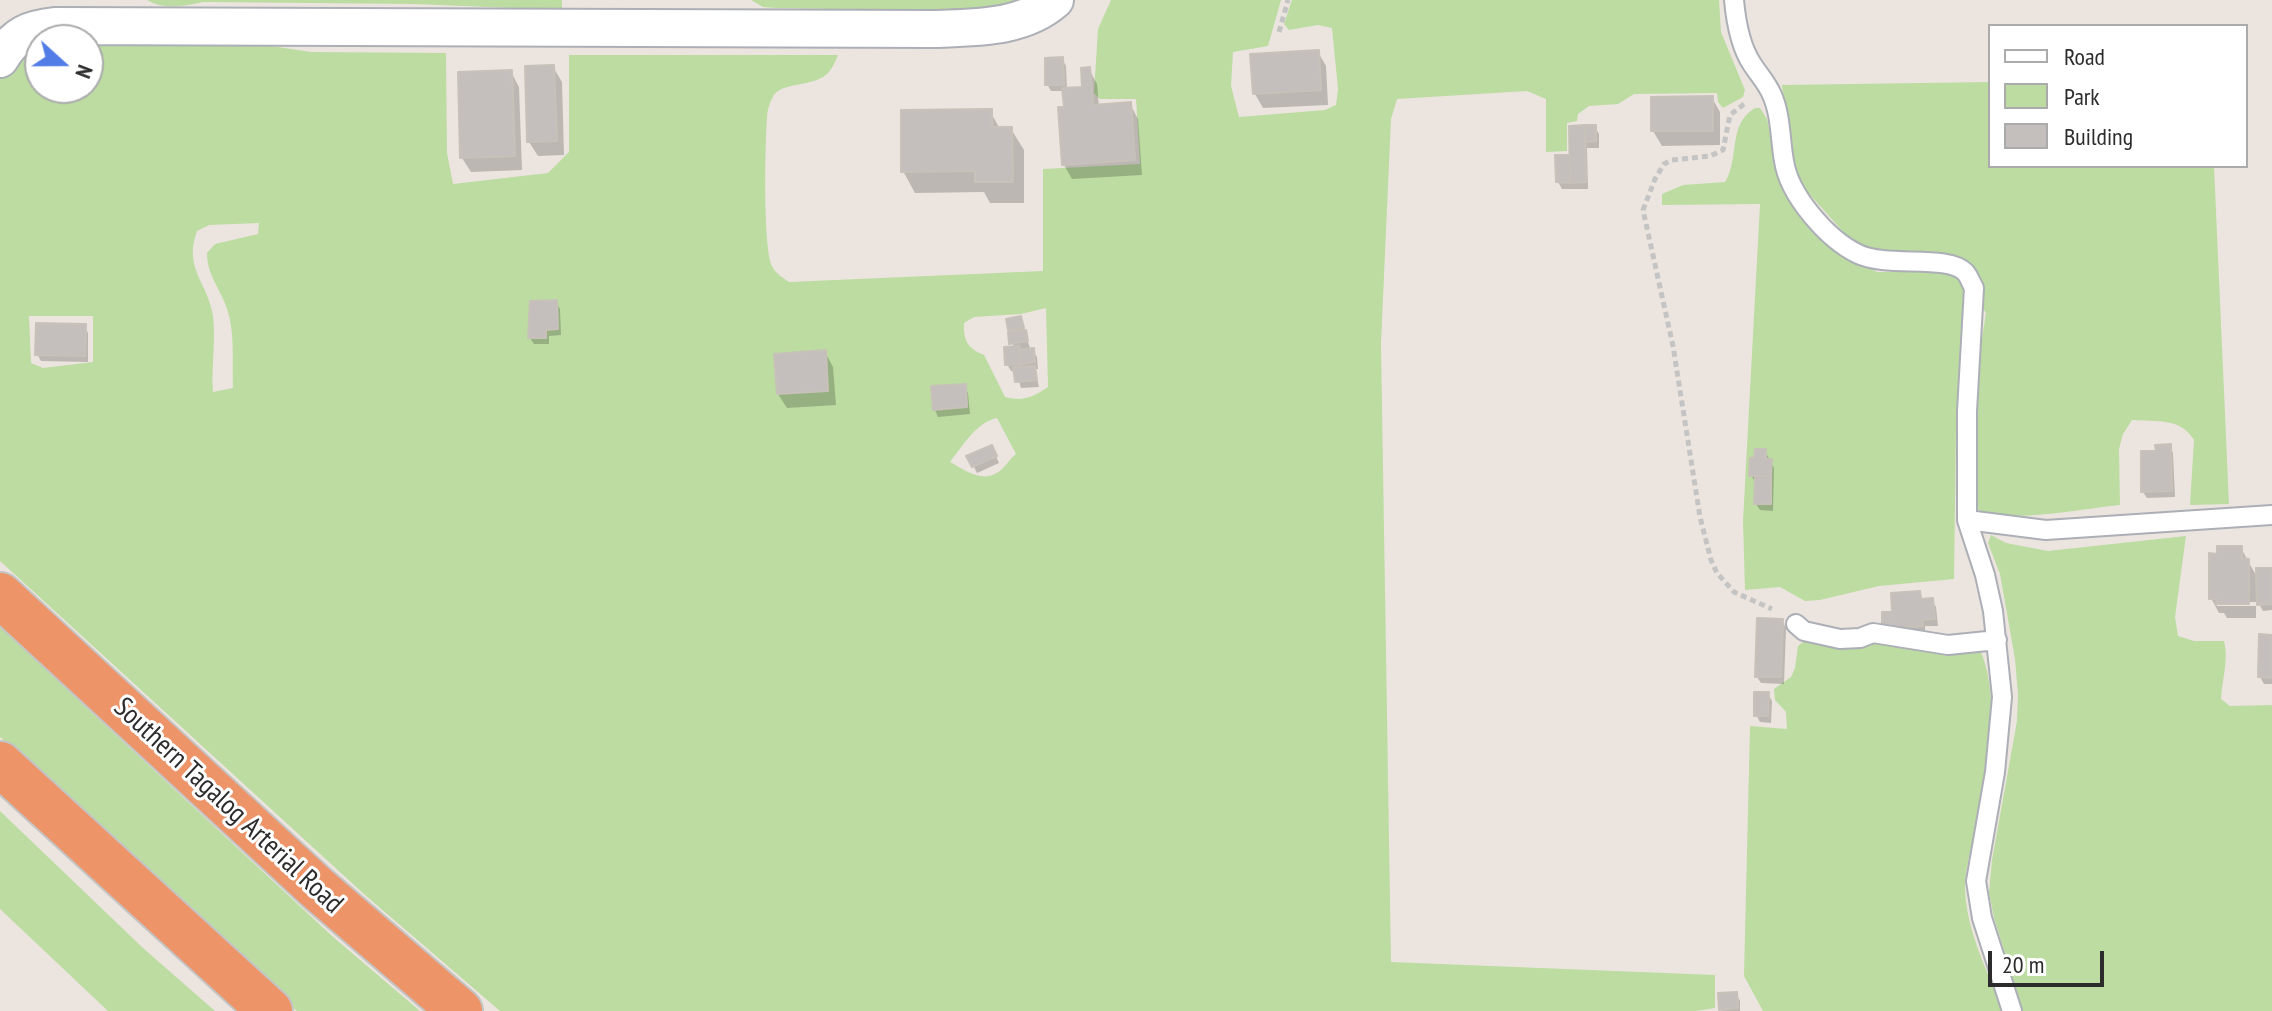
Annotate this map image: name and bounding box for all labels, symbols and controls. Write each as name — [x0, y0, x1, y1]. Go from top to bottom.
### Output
north arrow — [24, 24, 104, 104]
legend — [1988, 24, 2248, 168]
text: Road — [2064, 41, 2105, 72]
text: N — [69, 61, 100, 82]
text: Park — [2064, 81, 2100, 112]
text: Building — [2064, 121, 2133, 152]
street label: Southern Tagalog Arterial Road — [107, 691, 349, 921]
scale bar — [1992, 935, 2108, 985]
text: 20 m — [2002, 949, 2044, 980]

